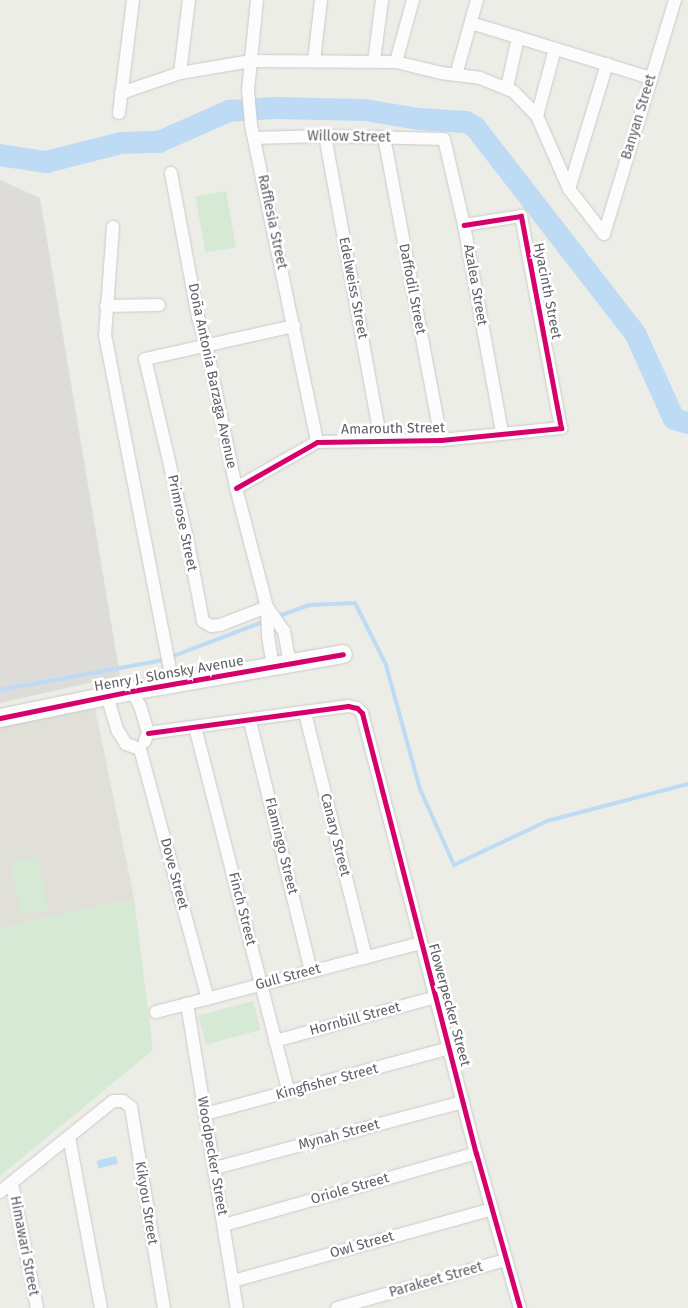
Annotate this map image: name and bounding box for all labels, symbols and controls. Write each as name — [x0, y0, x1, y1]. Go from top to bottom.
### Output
street label: Banyan Street — [618, 72, 660, 162]
street label: Willow Street — [307, 128, 391, 146]
street label: Rafflesia Street — [254, 173, 290, 271]
street label: Edelweiss Street — [335, 236, 371, 340]
street label: Hyacinth Street — [529, 241, 565, 341]
street label: Daffodil Street — [395, 242, 429, 336]
street label: Azalea Street — [460, 243, 490, 327]
street label: Doña Antonia Barzaga Avenue — [184, 282, 240, 470]
street label: Amarouth Street — [341, 420, 445, 438]
street label: Primrose Street — [164, 473, 200, 573]
street label: Henry J. Slonsky Avenue — [93, 653, 245, 695]
street label: Canary Street — [317, 792, 353, 878]
street label: Flamingo Street — [261, 796, 301, 896]
street label: Dove Street — [156, 836, 192, 912]
street label: Finch Street — [225, 871, 259, 947]
street label: Flowerpecker Street — [425, 942, 473, 1068]
street label: Gull Street — [254, 960, 322, 994]
street label: Hornbill Street — [308, 999, 402, 1039]
street label: Kingfisher Street — [274, 1060, 380, 1104]
street label: Woodpecker Street — [193, 1095, 231, 1217]
street label: Mynah Street — [297, 1116, 381, 1154]
street label: Kikyou Street — [131, 1160, 161, 1246]
street label: Oriole Street — [309, 1170, 391, 1208]
street label: Himawari Street — [6, 1195, 42, 1297]
street label: Owl Street — [328, 1228, 396, 1262]
street label: Parakeet Street — [387, 1259, 485, 1301]

